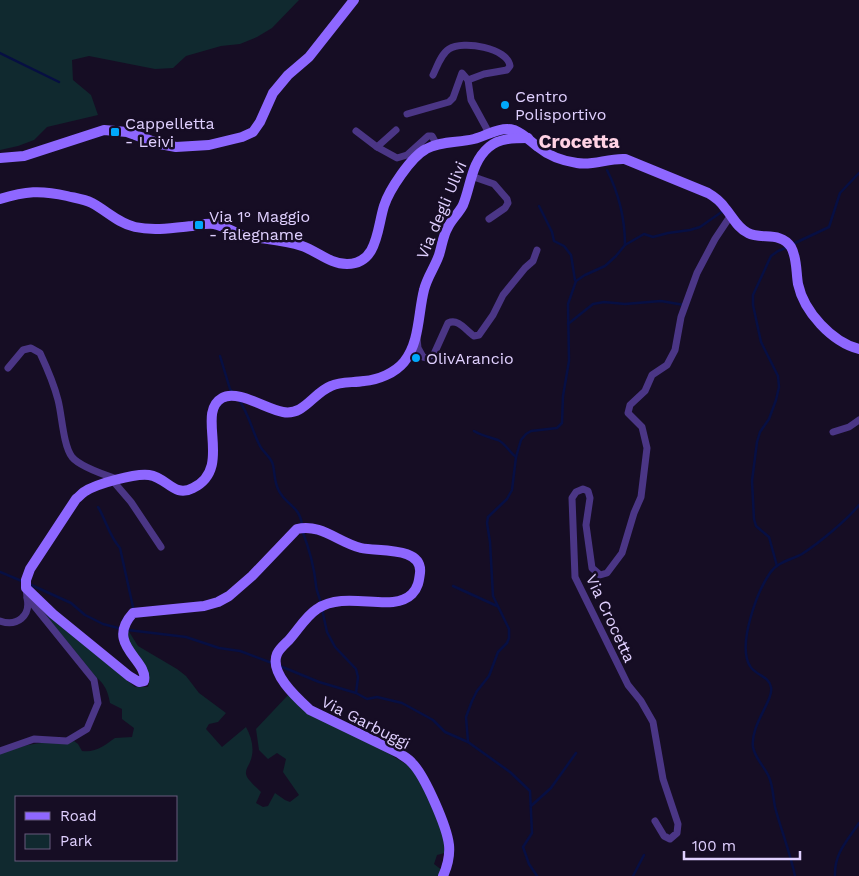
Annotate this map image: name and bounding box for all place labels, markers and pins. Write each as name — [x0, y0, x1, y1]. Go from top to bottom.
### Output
place label: Centro Polisportivo — [515, 87, 606, 124]
marker: Centro Polisportivo — [499, 99, 511, 111]
place label: Cappelletta - Leivi — [125, 114, 215, 151]
marker: Cappelletta - Leivi — [109, 126, 121, 138]
place label: Via 1° Maggio - falegname — [209, 207, 310, 244]
marker: Via 1° Maggio - falegname — [193, 219, 205, 231]
place label: OlivArancio — [426, 349, 514, 368]
marker: OlivArancio — [410, 352, 422, 364]

